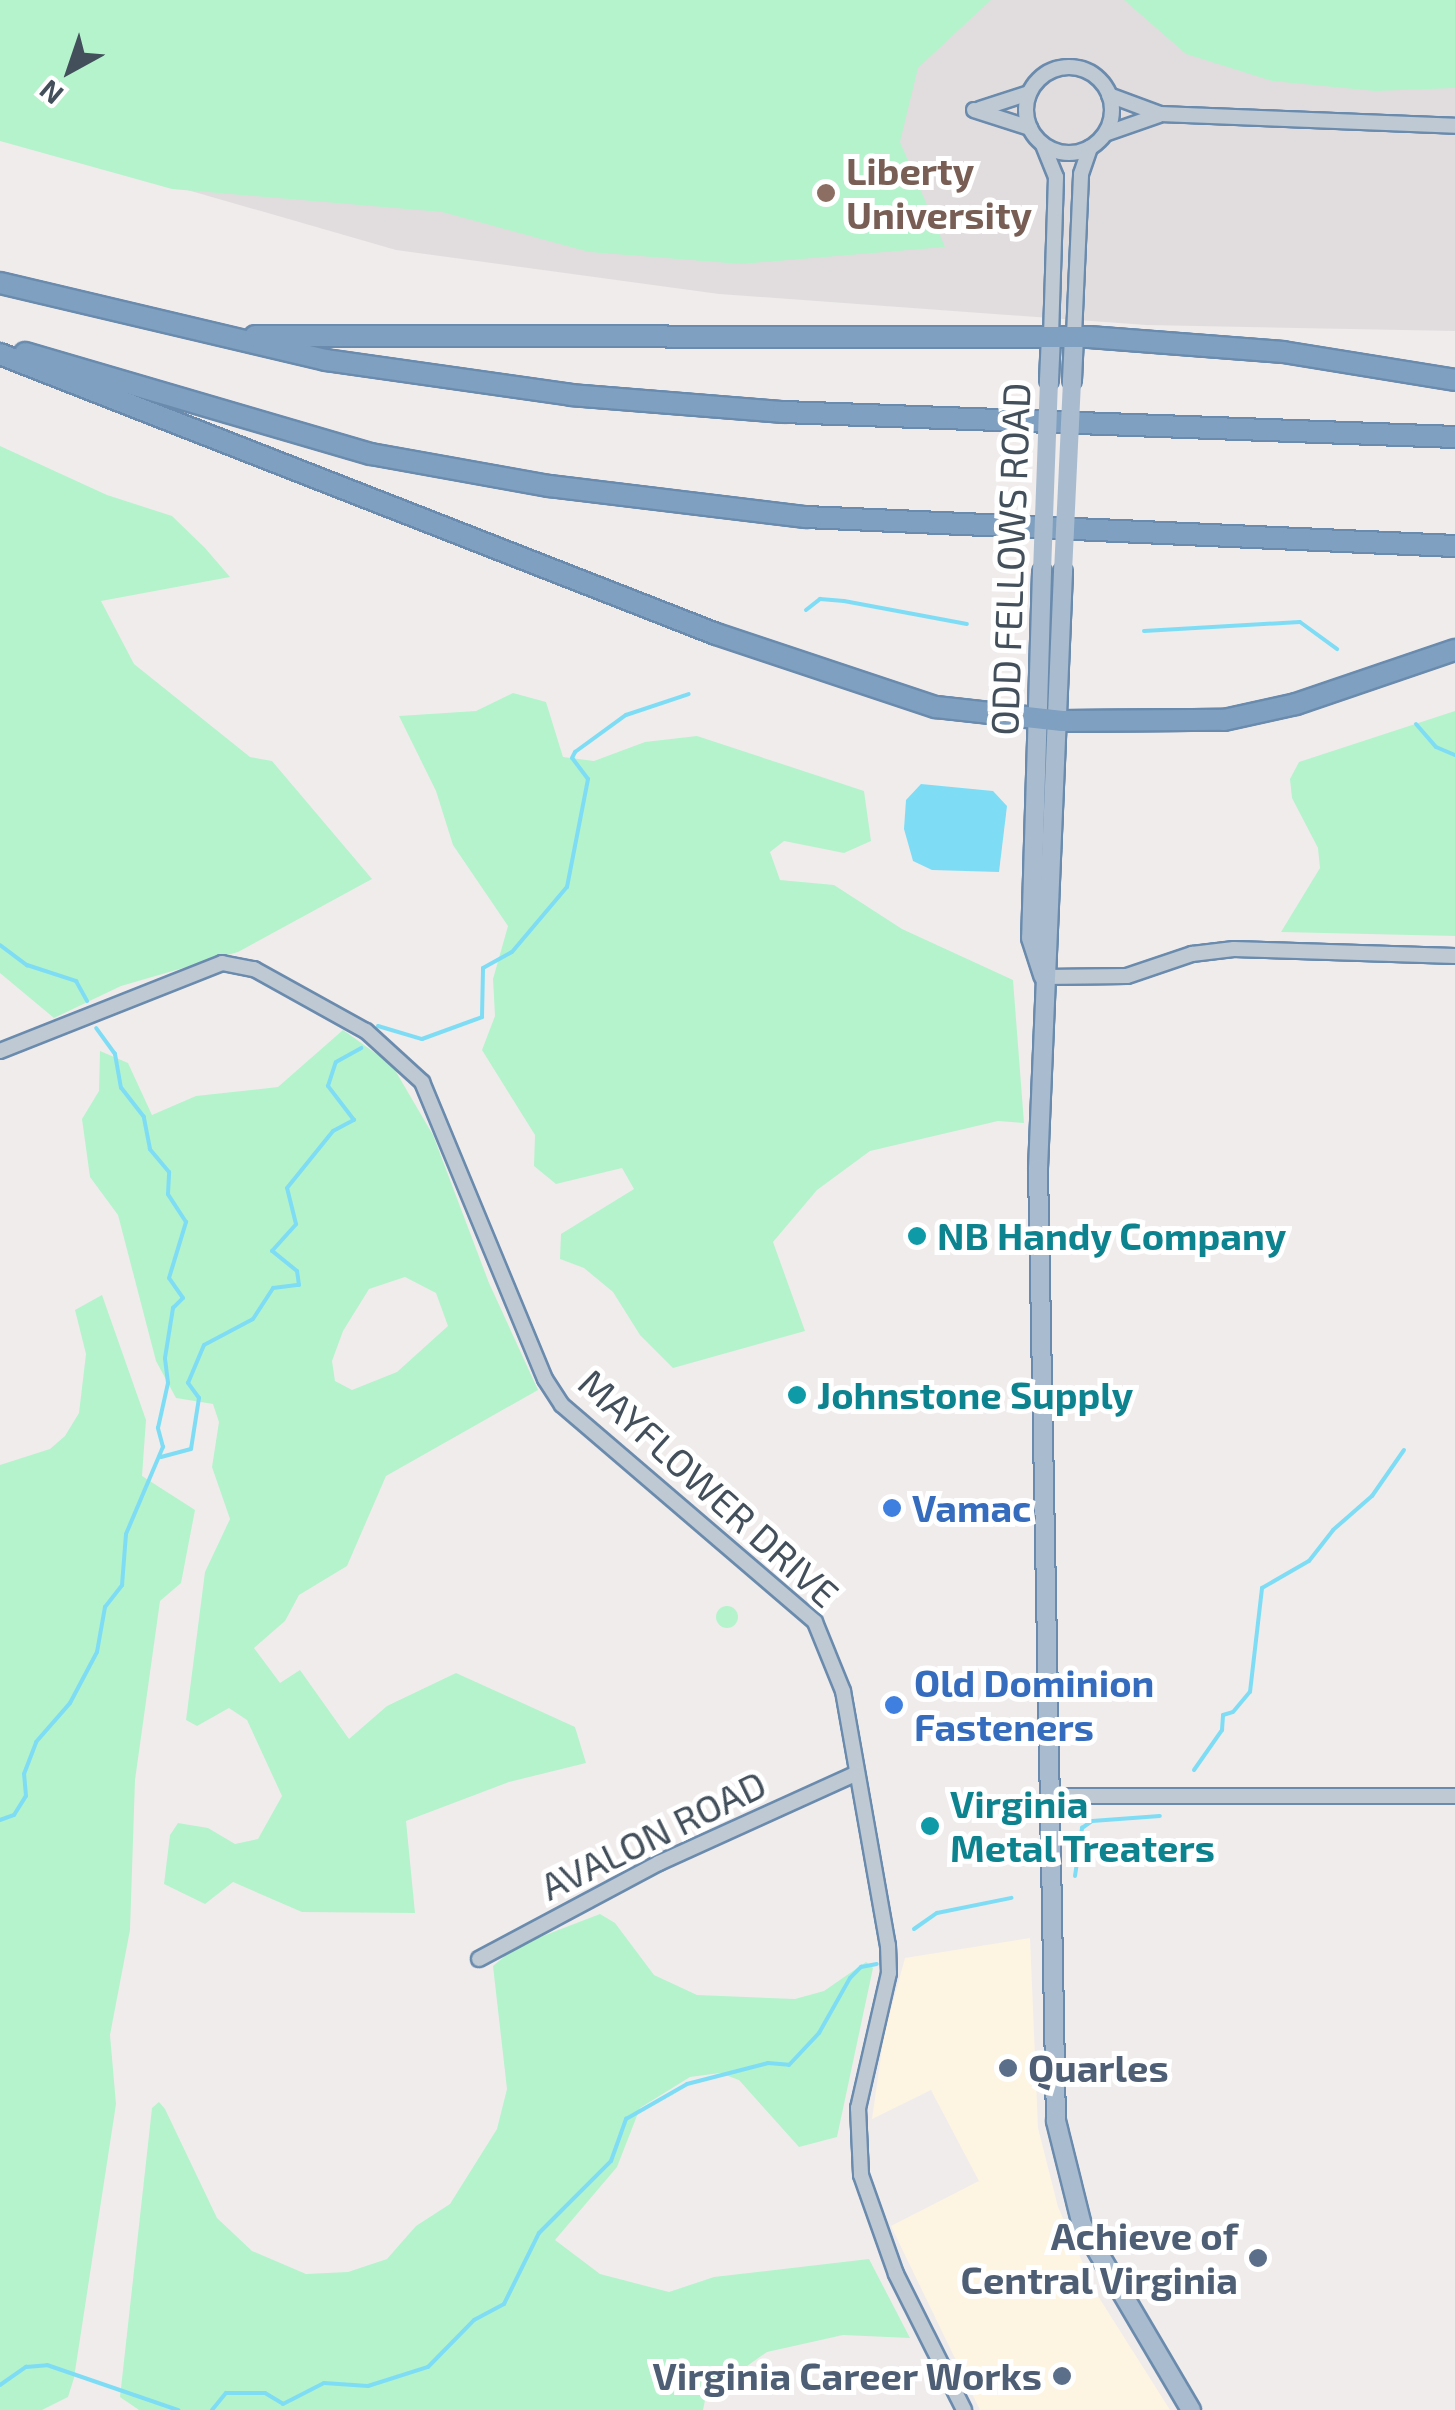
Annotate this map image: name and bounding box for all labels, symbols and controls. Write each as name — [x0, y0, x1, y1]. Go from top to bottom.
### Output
north arrow — [20, 20, 120, 120]
text: N — [32, 73, 69, 113]
place label: Liberty University — [846, 148, 1032, 238]
marker: Liberty University — [815, 182, 837, 204]
street label: ODD FELLOWS ROAD — [981, 382, 1039, 736]
place label: NB Handy Company — [937, 1213, 1287, 1259]
marker: NB Handy Company — [906, 1225, 928, 1247]
street label: MAYFLOWER DRIVE — [570, 1359, 848, 1617]
place label: Johnstone Supply — [817, 1372, 1133, 1418]
marker: Johnstone Supply — [786, 1384, 808, 1406]
place label: Vamac — [912, 1485, 1031, 1531]
marker: Vamac — [881, 1497, 903, 1519]
place label: Old Dominion Fasteners — [914, 1660, 1154, 1750]
marker: Old Dominion Fasteners — [883, 1694, 905, 1716]
street label: AVALON ROAD — [533, 1761, 773, 1909]
place label: Virginia Metal Treaters — [950, 1781, 1217, 1870]
marker: Virginia Metal Treaters — [919, 1815, 941, 1837]
place label: Quarles — [1028, 2045, 1169, 2091]
marker: Quarles — [997, 2057, 1019, 2079]
place label: Achieve of Central Virginia — [959, 2213, 1238, 2302]
marker: Achieve of Central Virginia — [1247, 2247, 1269, 2269]
place label: Virginia Career Works — [652, 2353, 1042, 2399]
marker: Virginia Career Works — [1051, 2365, 1073, 2387]

